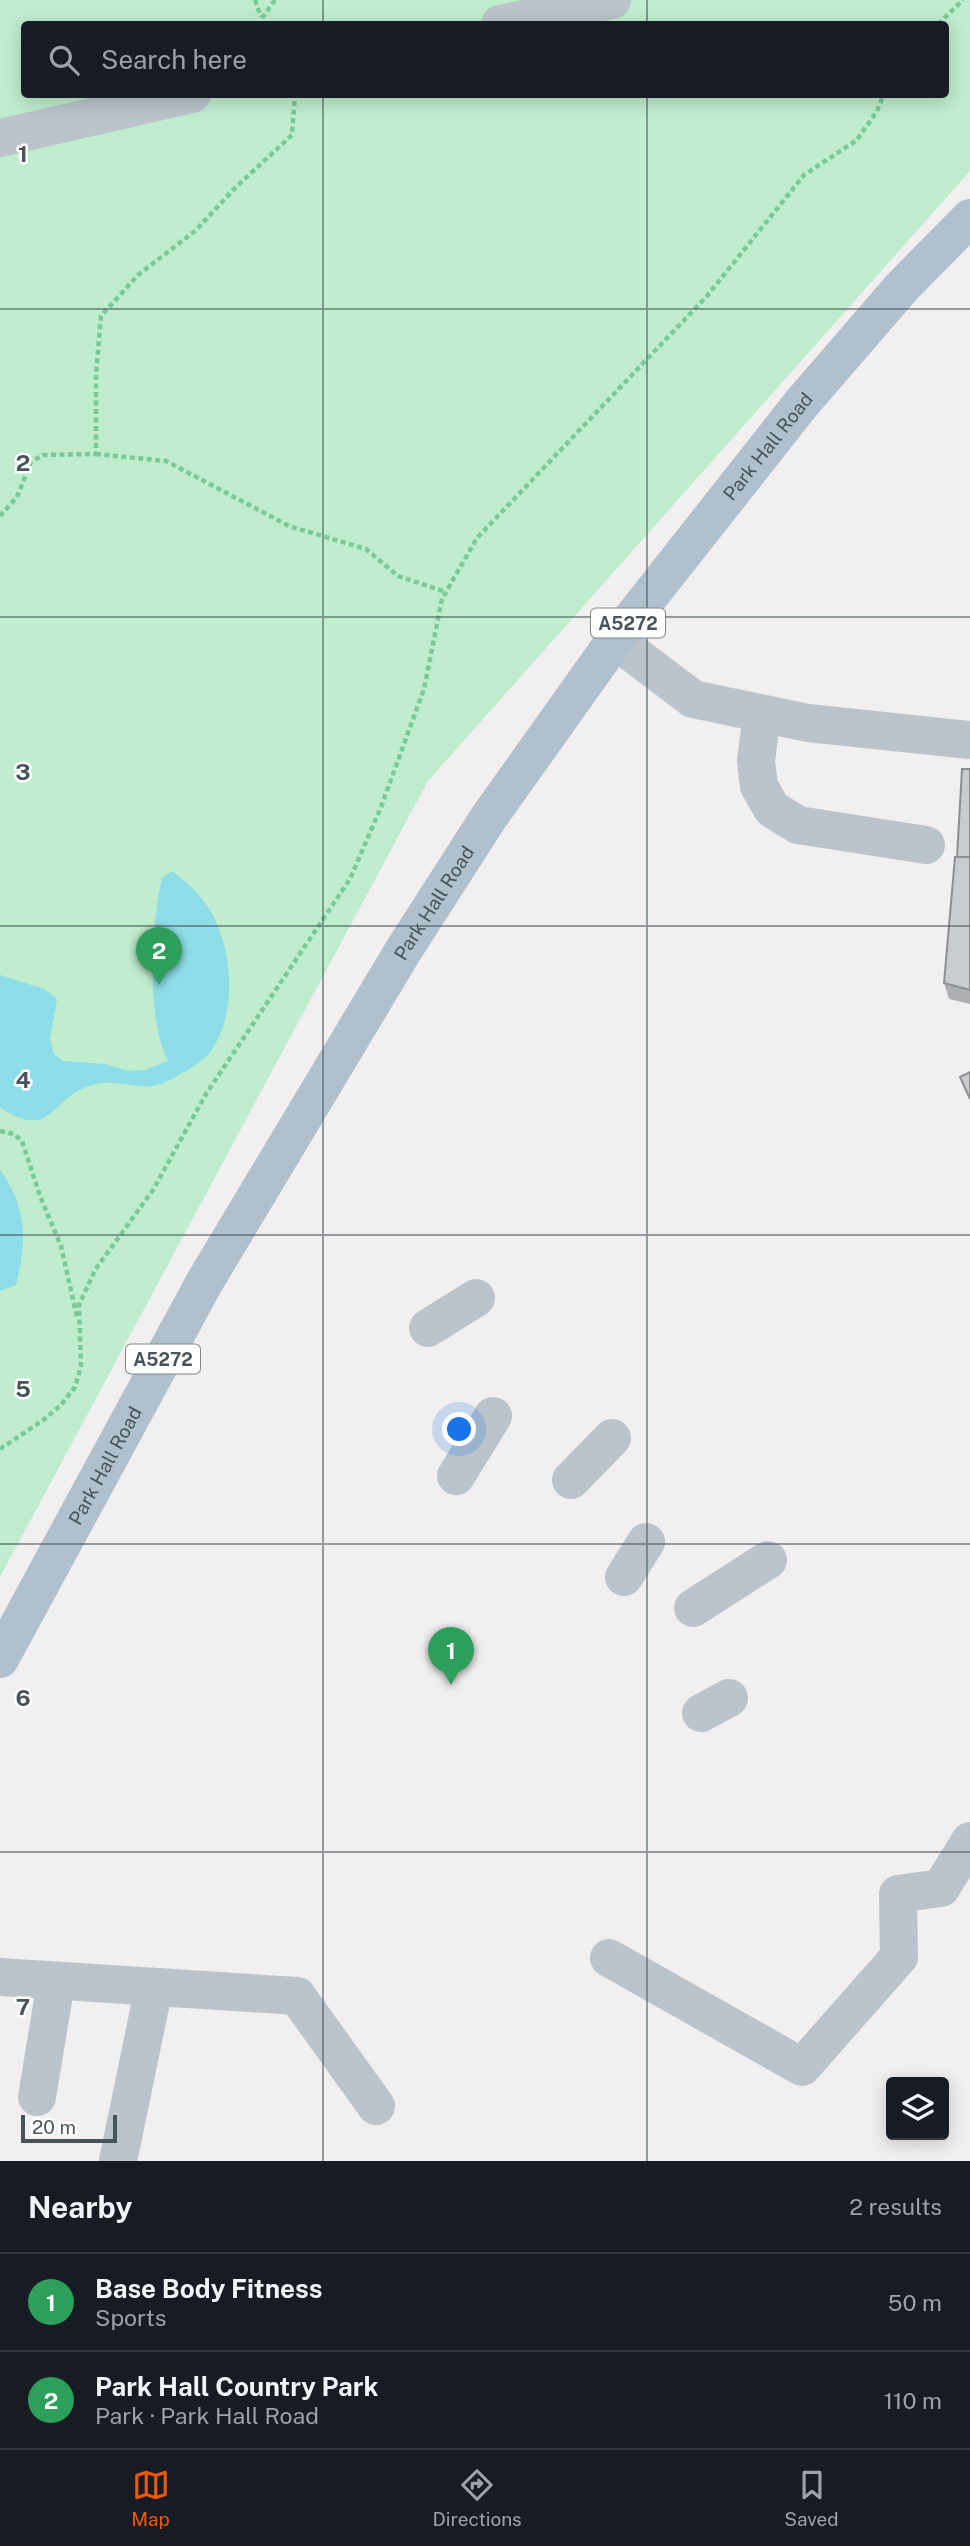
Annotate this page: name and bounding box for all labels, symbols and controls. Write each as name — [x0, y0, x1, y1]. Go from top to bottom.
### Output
search box — [21, 21, 949, 98]
icon: search — [45, 41, 83, 79]
text: Search here — [101, 44, 247, 75]
text: 1 — [18, 140, 28, 167]
street label: Park Hall Road — [718, 388, 817, 505]
text: 2 — [16, 449, 30, 476]
road number: A5272 — [591, 608, 665, 638]
text: 3 — [15, 758, 31, 785]
street label: Park Hall Road — [389, 842, 479, 964]
pin: 2 — [136, 927, 182, 985]
text: 4 — [15, 1066, 31, 1093]
road number: A5272 — [126, 1344, 200, 1374]
text: 5 — [15, 1375, 31, 1402]
street label: Park Hall Road — [64, 1403, 146, 1528]
your location — [442, 1412, 476, 1446]
pin: 1 — [428, 1627, 474, 1685]
text: 6 — [15, 1684, 31, 1711]
text: 7 — [16, 1993, 30, 2020]
map controls — [886, 2077, 949, 2140]
button: layers — [886, 2077, 949, 2140]
scale bar — [21, 2112, 117, 2144]
text: 20 m — [32, 2116, 76, 2138]
text: Nearby — [28, 2189, 132, 2225]
text: 2 results — [849, 2193, 942, 2220]
text: Base Body Fitness — [95, 2273, 322, 2304]
text: 1 — [46, 2289, 56, 2316]
text: 50 m — [888, 2289, 942, 2316]
text: Sports — [95, 2304, 166, 2331]
text: Park Hall Country Park — [95, 2371, 379, 2402]
text: 2 — [44, 2387, 58, 2414]
text: 110 m — [884, 2387, 942, 2414]
text: Park · Park Hall Road — [95, 2402, 319, 2429]
tab: Map — [131, 2466, 170, 2530]
tab: Directions — [432, 2466, 522, 2530]
tab: Saved — [784, 2466, 839, 2530]

